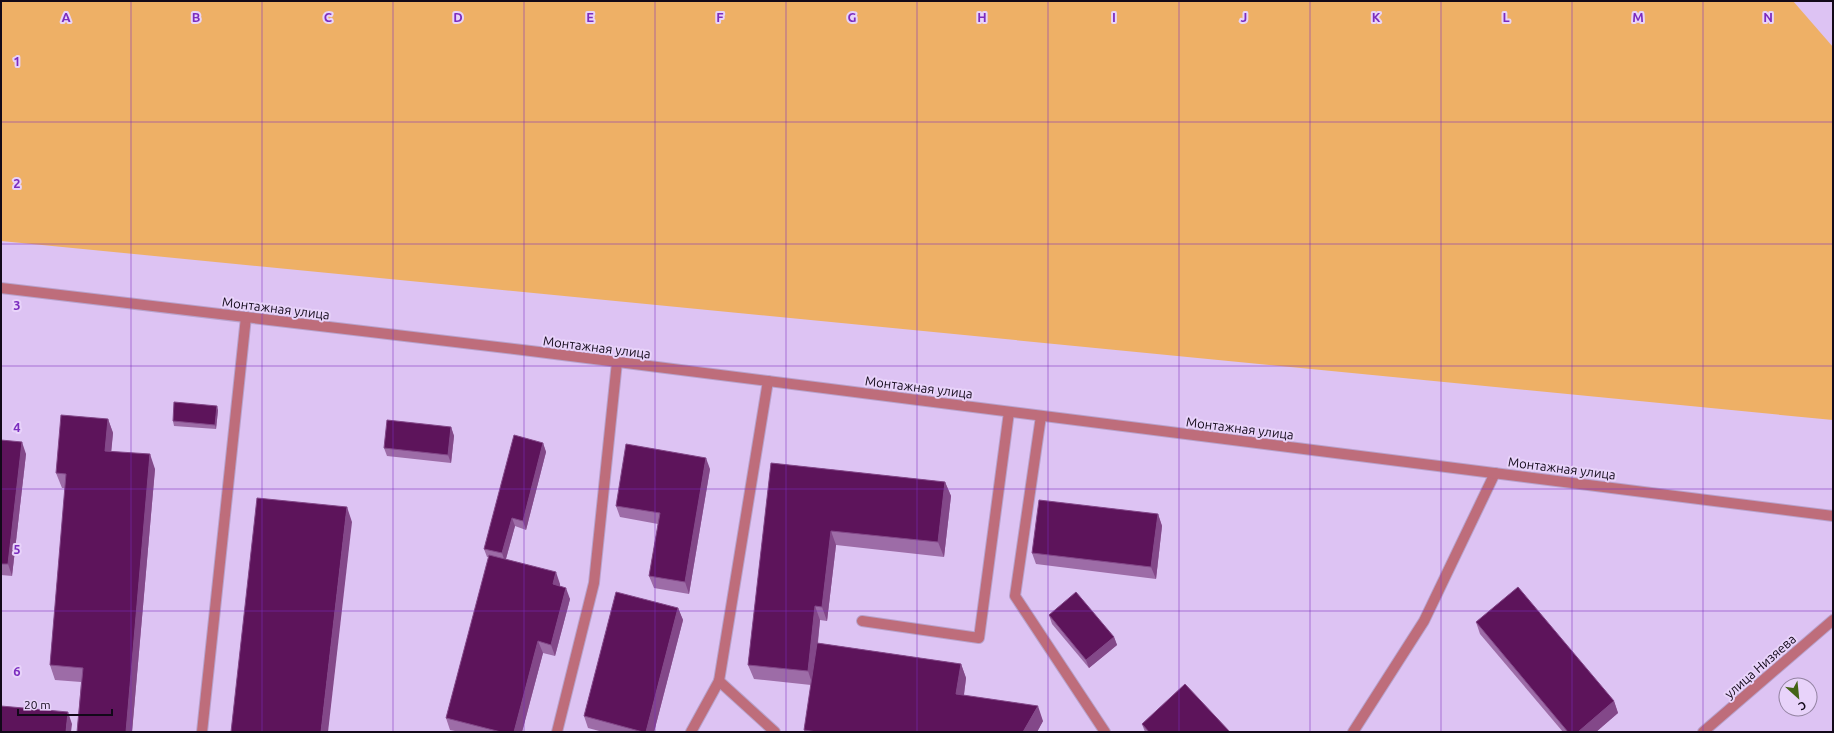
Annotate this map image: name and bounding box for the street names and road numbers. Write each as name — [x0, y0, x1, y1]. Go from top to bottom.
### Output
street label: Монтажная улица — [221, 294, 331, 322]
street label: Монтажная улица — [542, 333, 652, 361]
street label: Монтажная улица — [864, 373, 974, 401]
street label: Монтажная улица — [1185, 414, 1295, 442]
street label: Монтажная улица — [1507, 454, 1617, 482]
street label: улица Низяева — [1722, 631, 1798, 701]

